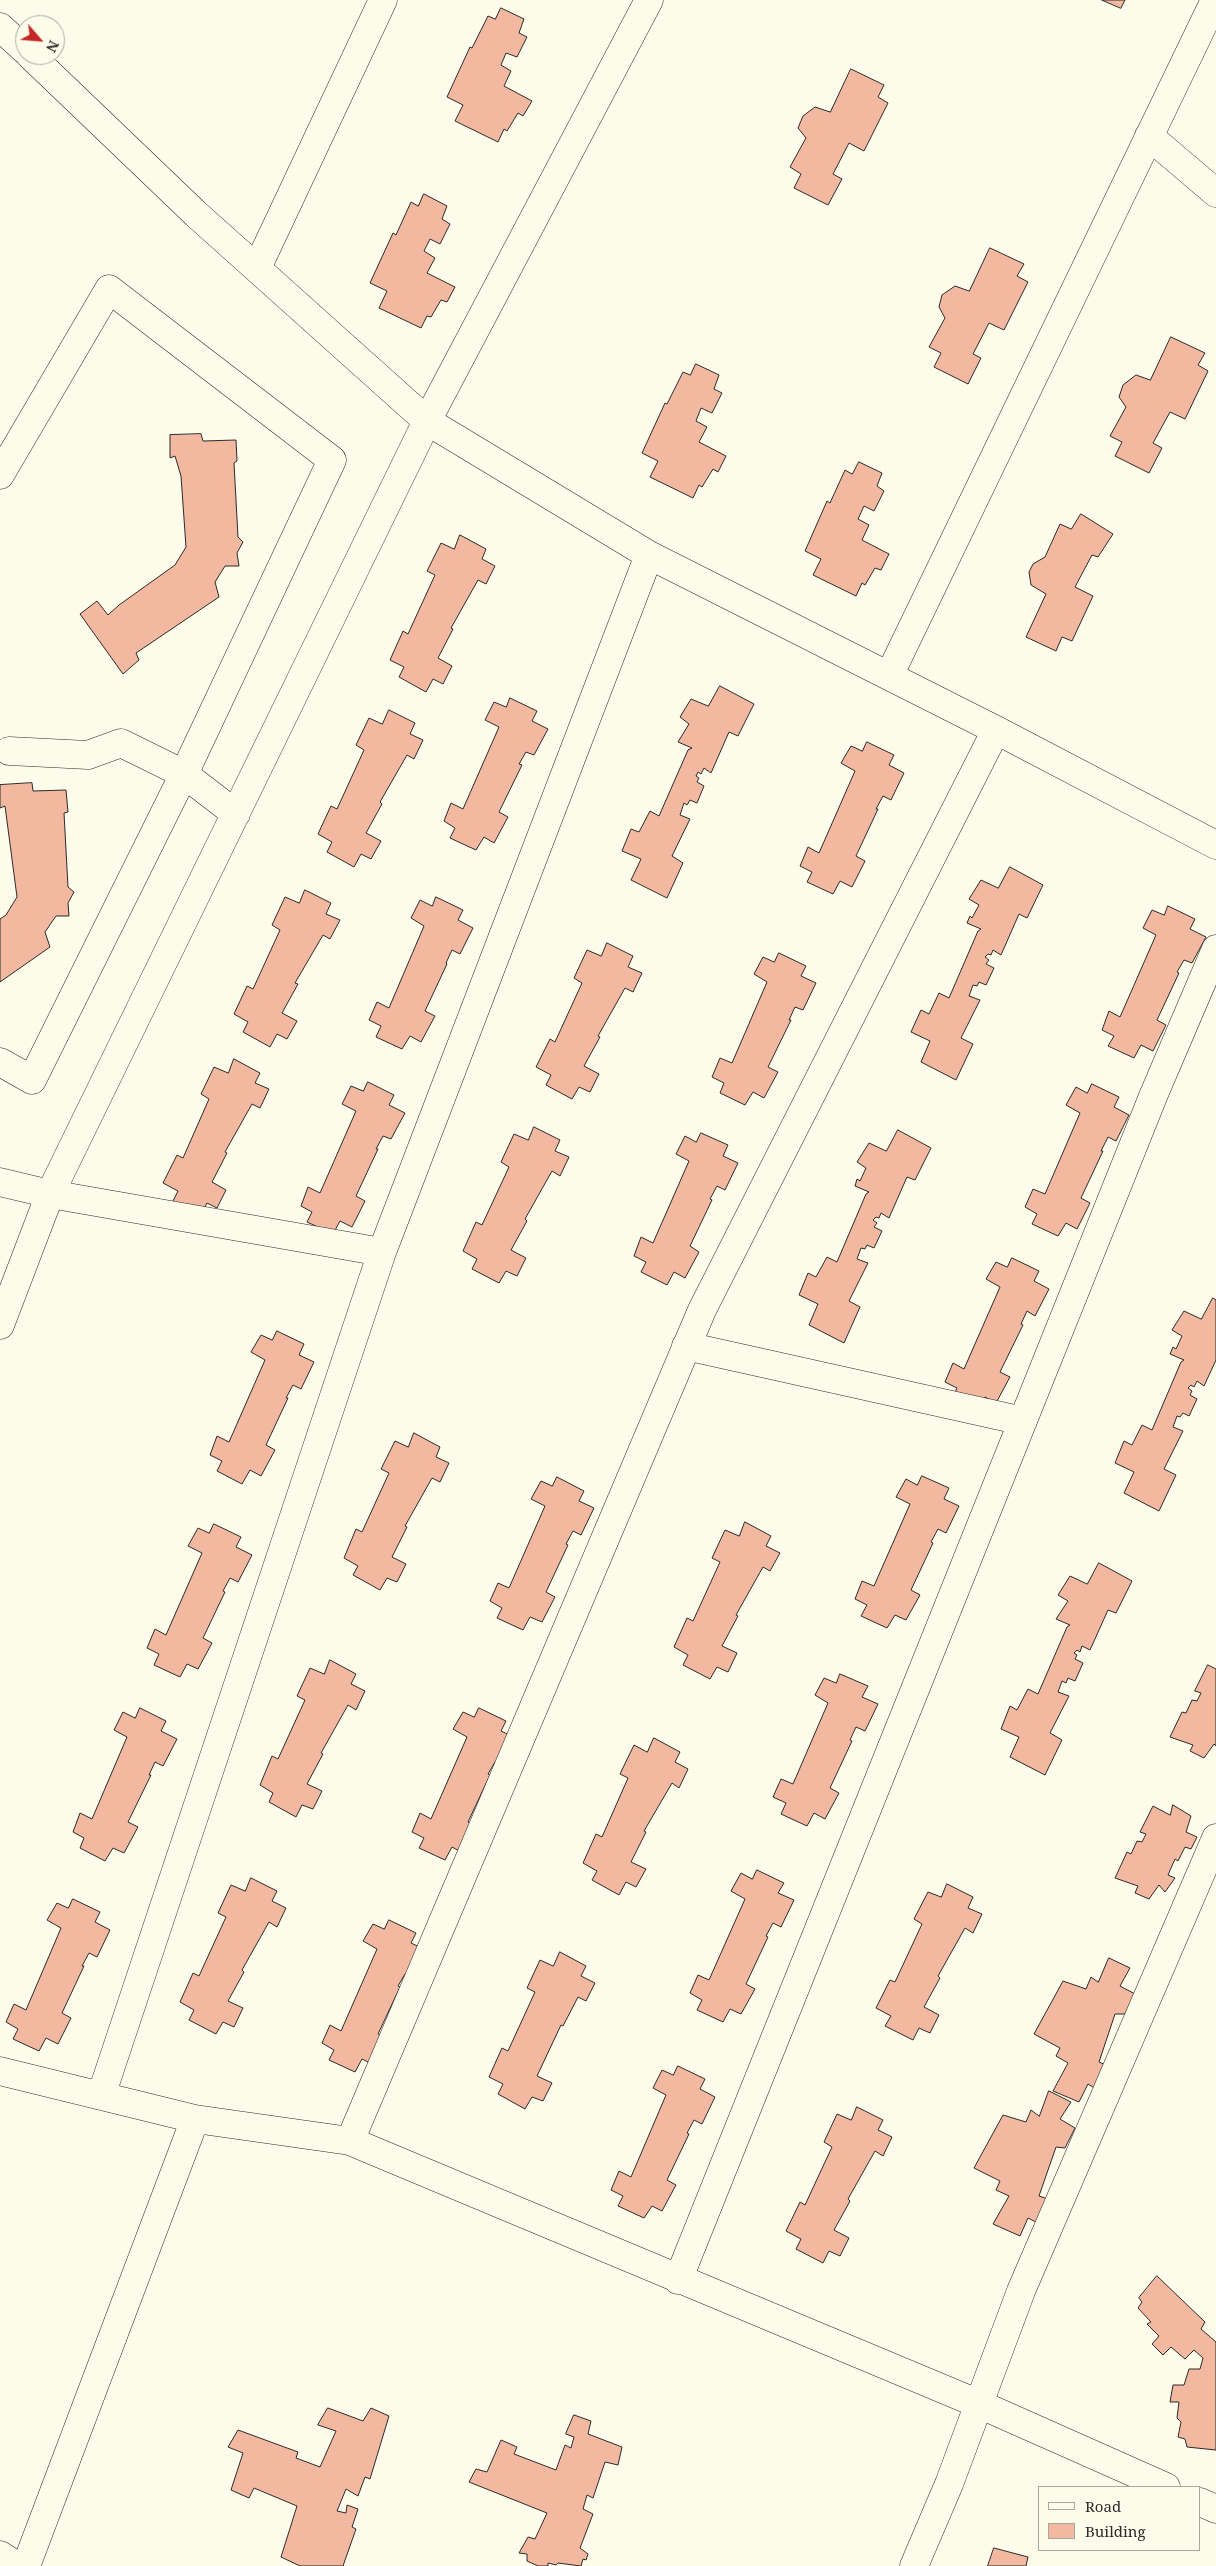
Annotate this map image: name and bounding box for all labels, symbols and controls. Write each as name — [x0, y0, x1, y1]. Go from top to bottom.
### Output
north arrow — [15, 15, 65, 65]
text: N — [42, 37, 64, 56]
legend — [1038, 2486, 1201, 2551]
text: Road — [1085, 2496, 1121, 2516]
text: Building — [1085, 2521, 1146, 2541]

